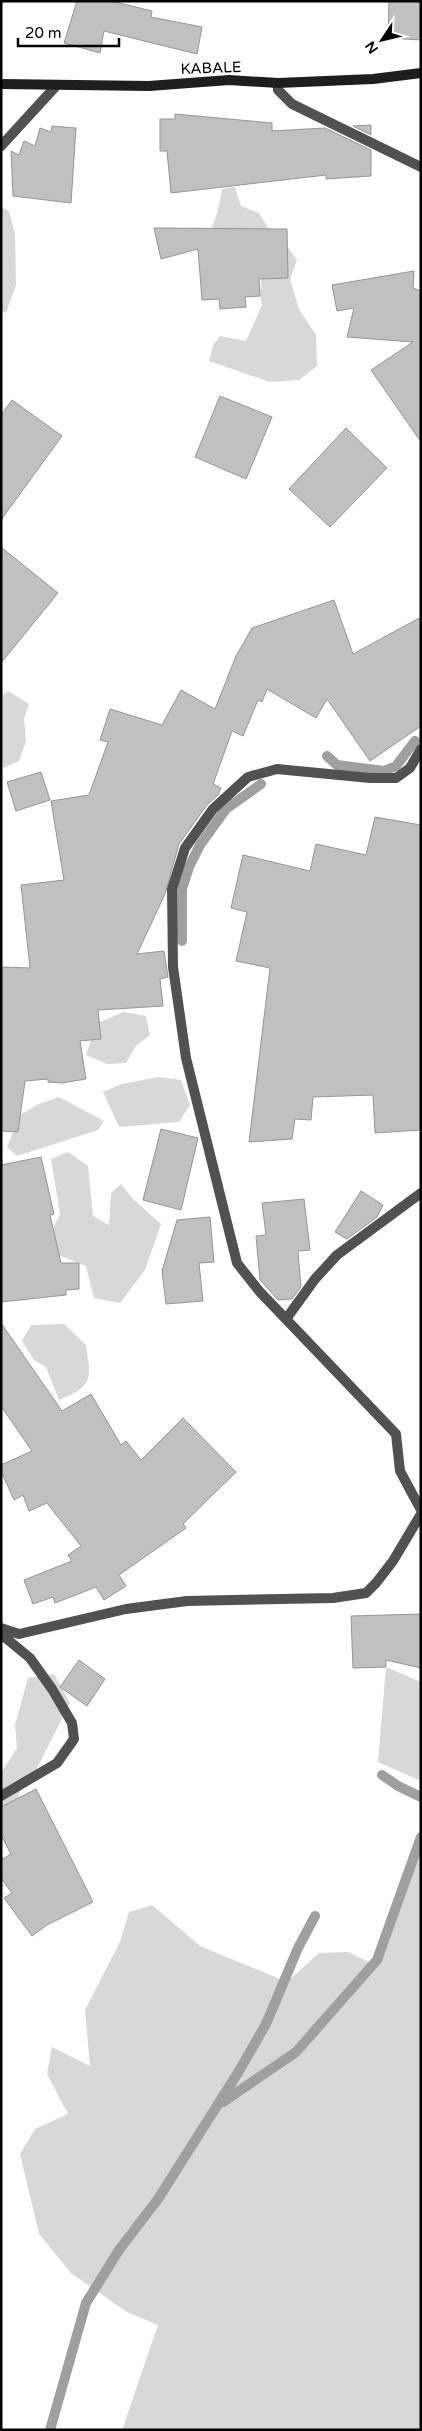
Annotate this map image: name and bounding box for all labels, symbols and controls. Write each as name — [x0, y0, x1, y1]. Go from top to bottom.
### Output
scale bar — [18, 15, 119, 47]
north arrow — [357, 15, 407, 65]
text: 20 m — [25, 24, 62, 42]
text: N — [362, 38, 382, 57]
street label: KABALE — [180, 58, 242, 78]

